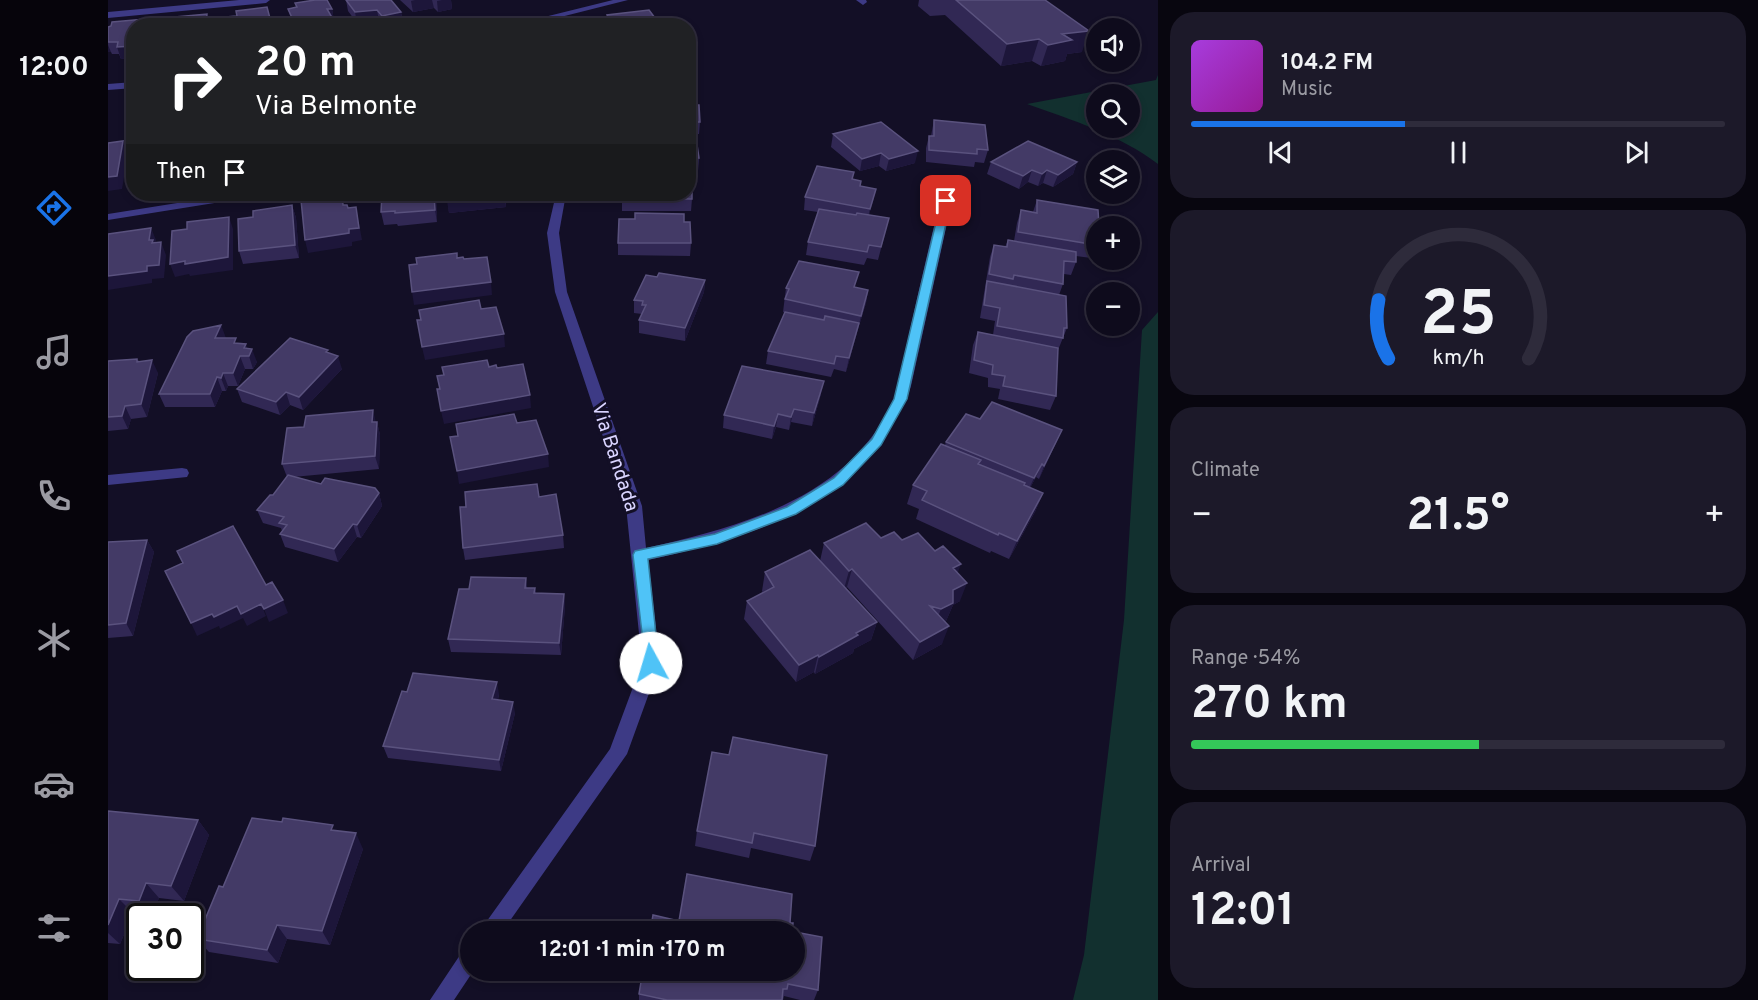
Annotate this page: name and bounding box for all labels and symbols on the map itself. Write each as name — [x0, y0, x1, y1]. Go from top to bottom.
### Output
pin — [920, 175, 971, 226]
street label: Via Bandada — [584, 400, 644, 515]
position arrow — [619, 631, 683, 695]
speed limit sign: 30 — [126, 903, 204, 981]

